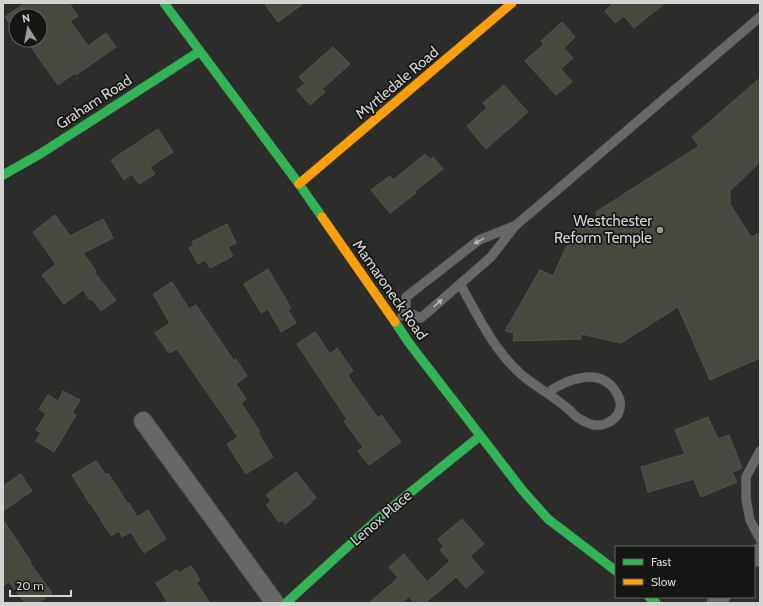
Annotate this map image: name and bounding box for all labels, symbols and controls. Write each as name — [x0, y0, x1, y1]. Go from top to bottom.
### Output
north arrow — [8, 8, 48, 48]
text: N — [21, 11, 31, 26]
street label: Myrtledale Road — [352, 43, 442, 123]
street label: Graham Road — [53, 71, 135, 133]
place label: Westchester Reform Temple — [554, 212, 652, 247]
marker: Westchester Reform Temple — [655, 225, 665, 235]
street label: Mamaroneck Road — [349, 237, 431, 343]
one-way arrow — [473, 238, 485, 244]
one-way arrow — [433, 298, 443, 307]
street label: Lenox Place — [347, 486, 416, 550]
legend — [615, 546, 755, 598]
text: Fast — [651, 554, 671, 569]
scale bar — [10, 572, 71, 598]
text: Slow — [651, 574, 676, 589]
text: 20 m — [16, 578, 44, 593]

